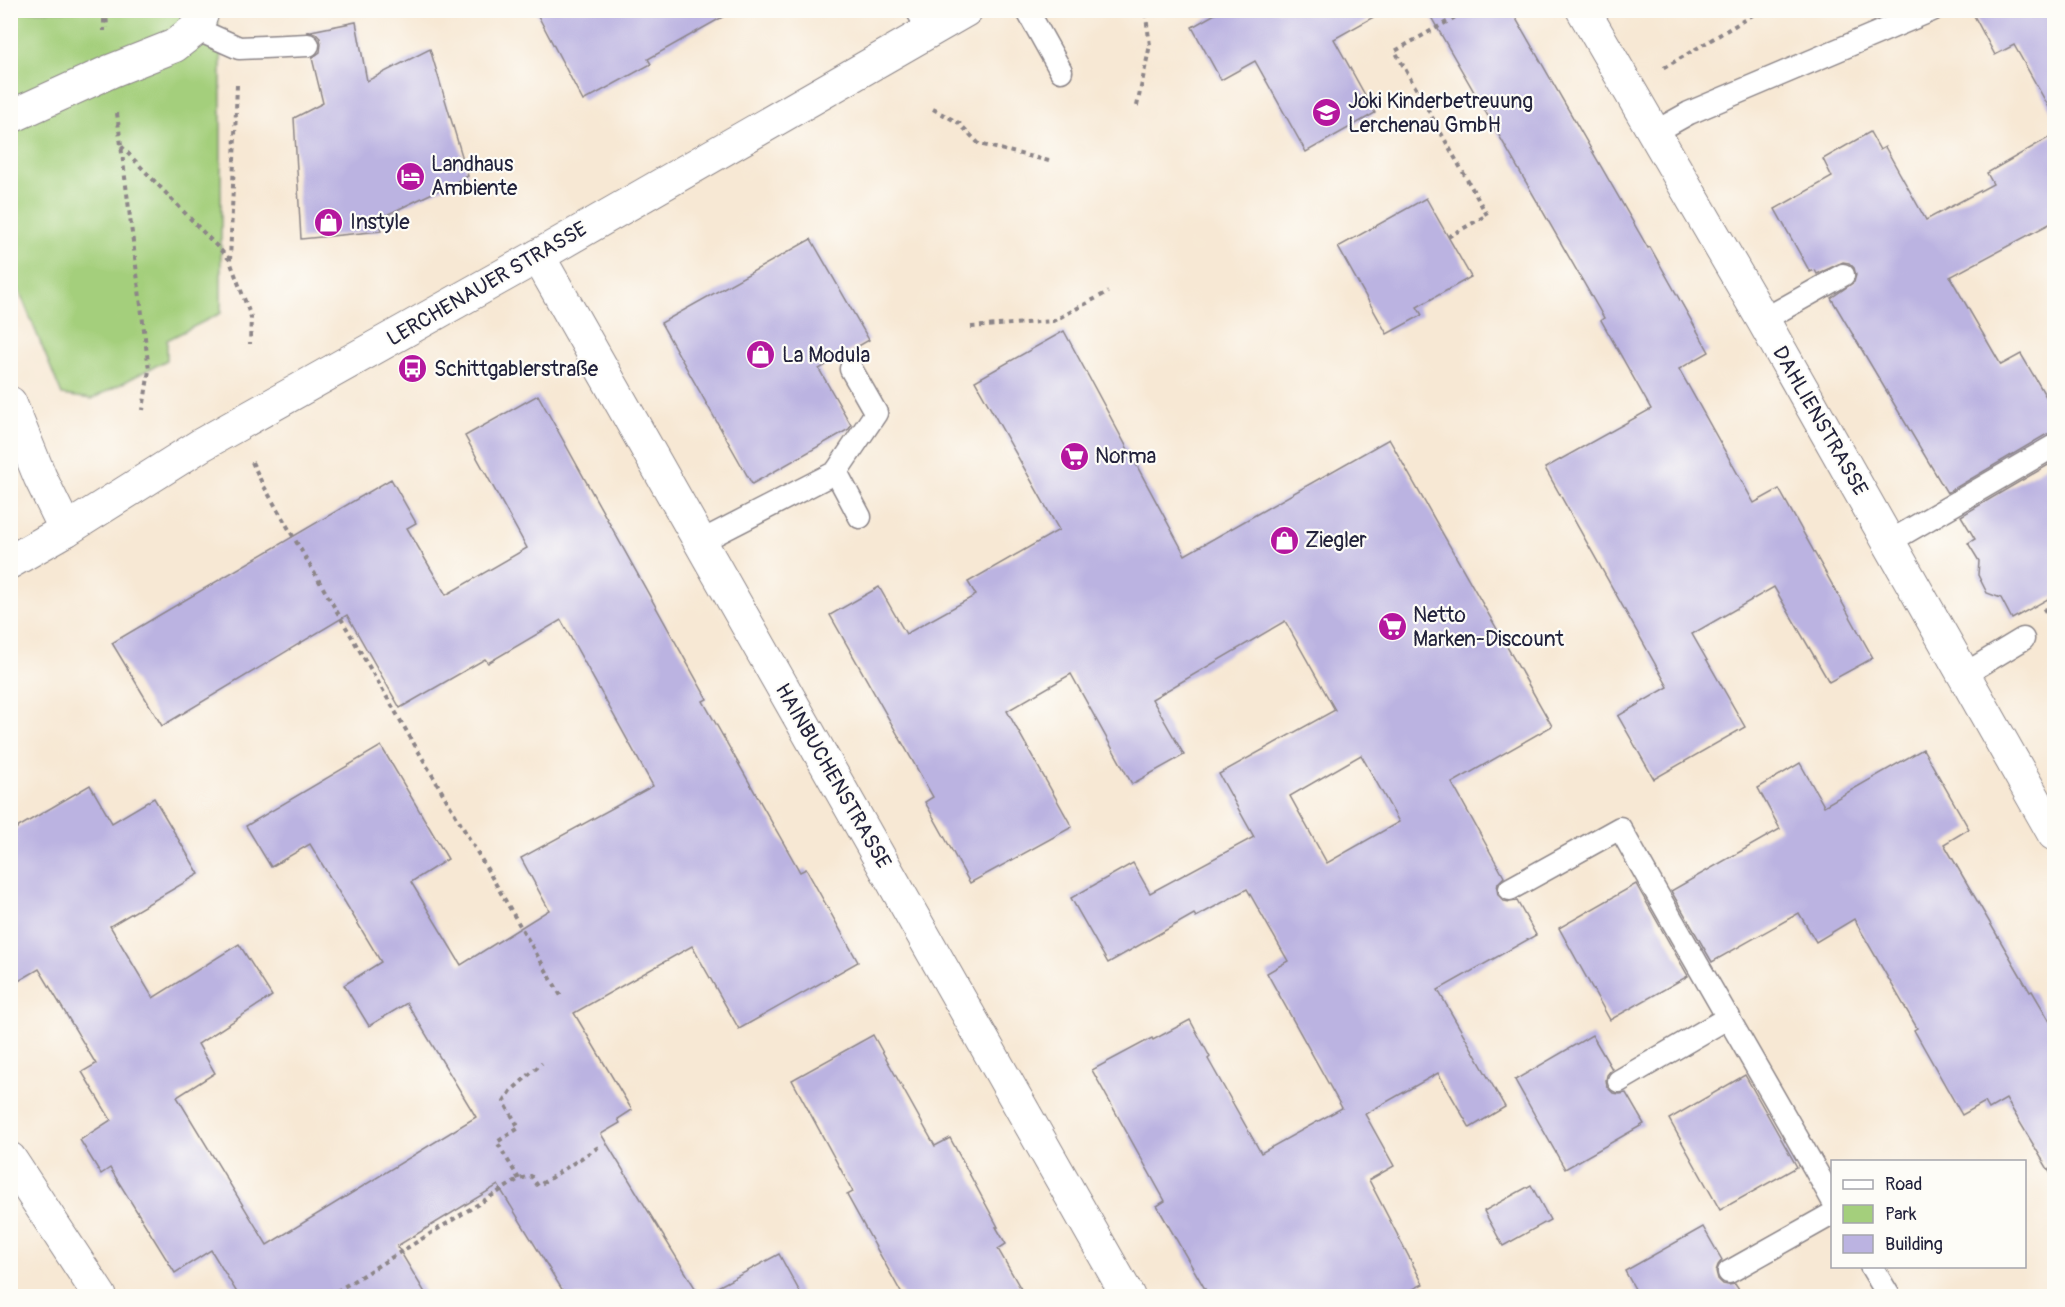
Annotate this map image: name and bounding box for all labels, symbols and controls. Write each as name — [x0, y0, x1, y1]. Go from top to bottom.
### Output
place label: Joki Kinderbetreuung Lerchenau GmbH — [1348, 88, 1533, 139]
school or university icon: Joki Kinderbetreuung Lerchenau GmbH — [1311, 97, 1343, 129]
place label: Landhaus Ambiente — [431, 151, 518, 202]
hotel icon: Landhaus Ambiente — [394, 160, 426, 192]
shop icon: Instyle — [313, 206, 345, 238]
place label: Instyle — [350, 209, 410, 236]
street label: LERCHENAUER STRASSE — [382, 216, 592, 352]
shop icon: La Modula — [745, 339, 777, 371]
street label: DAHLIENSTRASSE — [1766, 341, 1874, 501]
place label: La Modula — [782, 342, 870, 369]
bus stop icon: Schittgablerstraße — [397, 353, 429, 385]
place label: Schittgablerstraße — [434, 356, 599, 383]
supermarket icon: Norma — [1058, 440, 1090, 472]
place label: Norma — [1095, 443, 1156, 470]
shop icon: Ziegler — [1268, 524, 1300, 556]
place label: Ziegler — [1305, 527, 1367, 554]
place label: Netto Marken-Discount — [1413, 602, 1564, 653]
supermarket icon: Netto Marken-Discount — [1376, 611, 1408, 643]
street label: HAINBUCHENSTRASSE — [769, 678, 897, 874]
legend — [1831, 1160, 2026, 1268]
text: Road — [1885, 1173, 1922, 1196]
text: Park — [1885, 1203, 1917, 1226]
text: Building — [1885, 1233, 1943, 1256]

